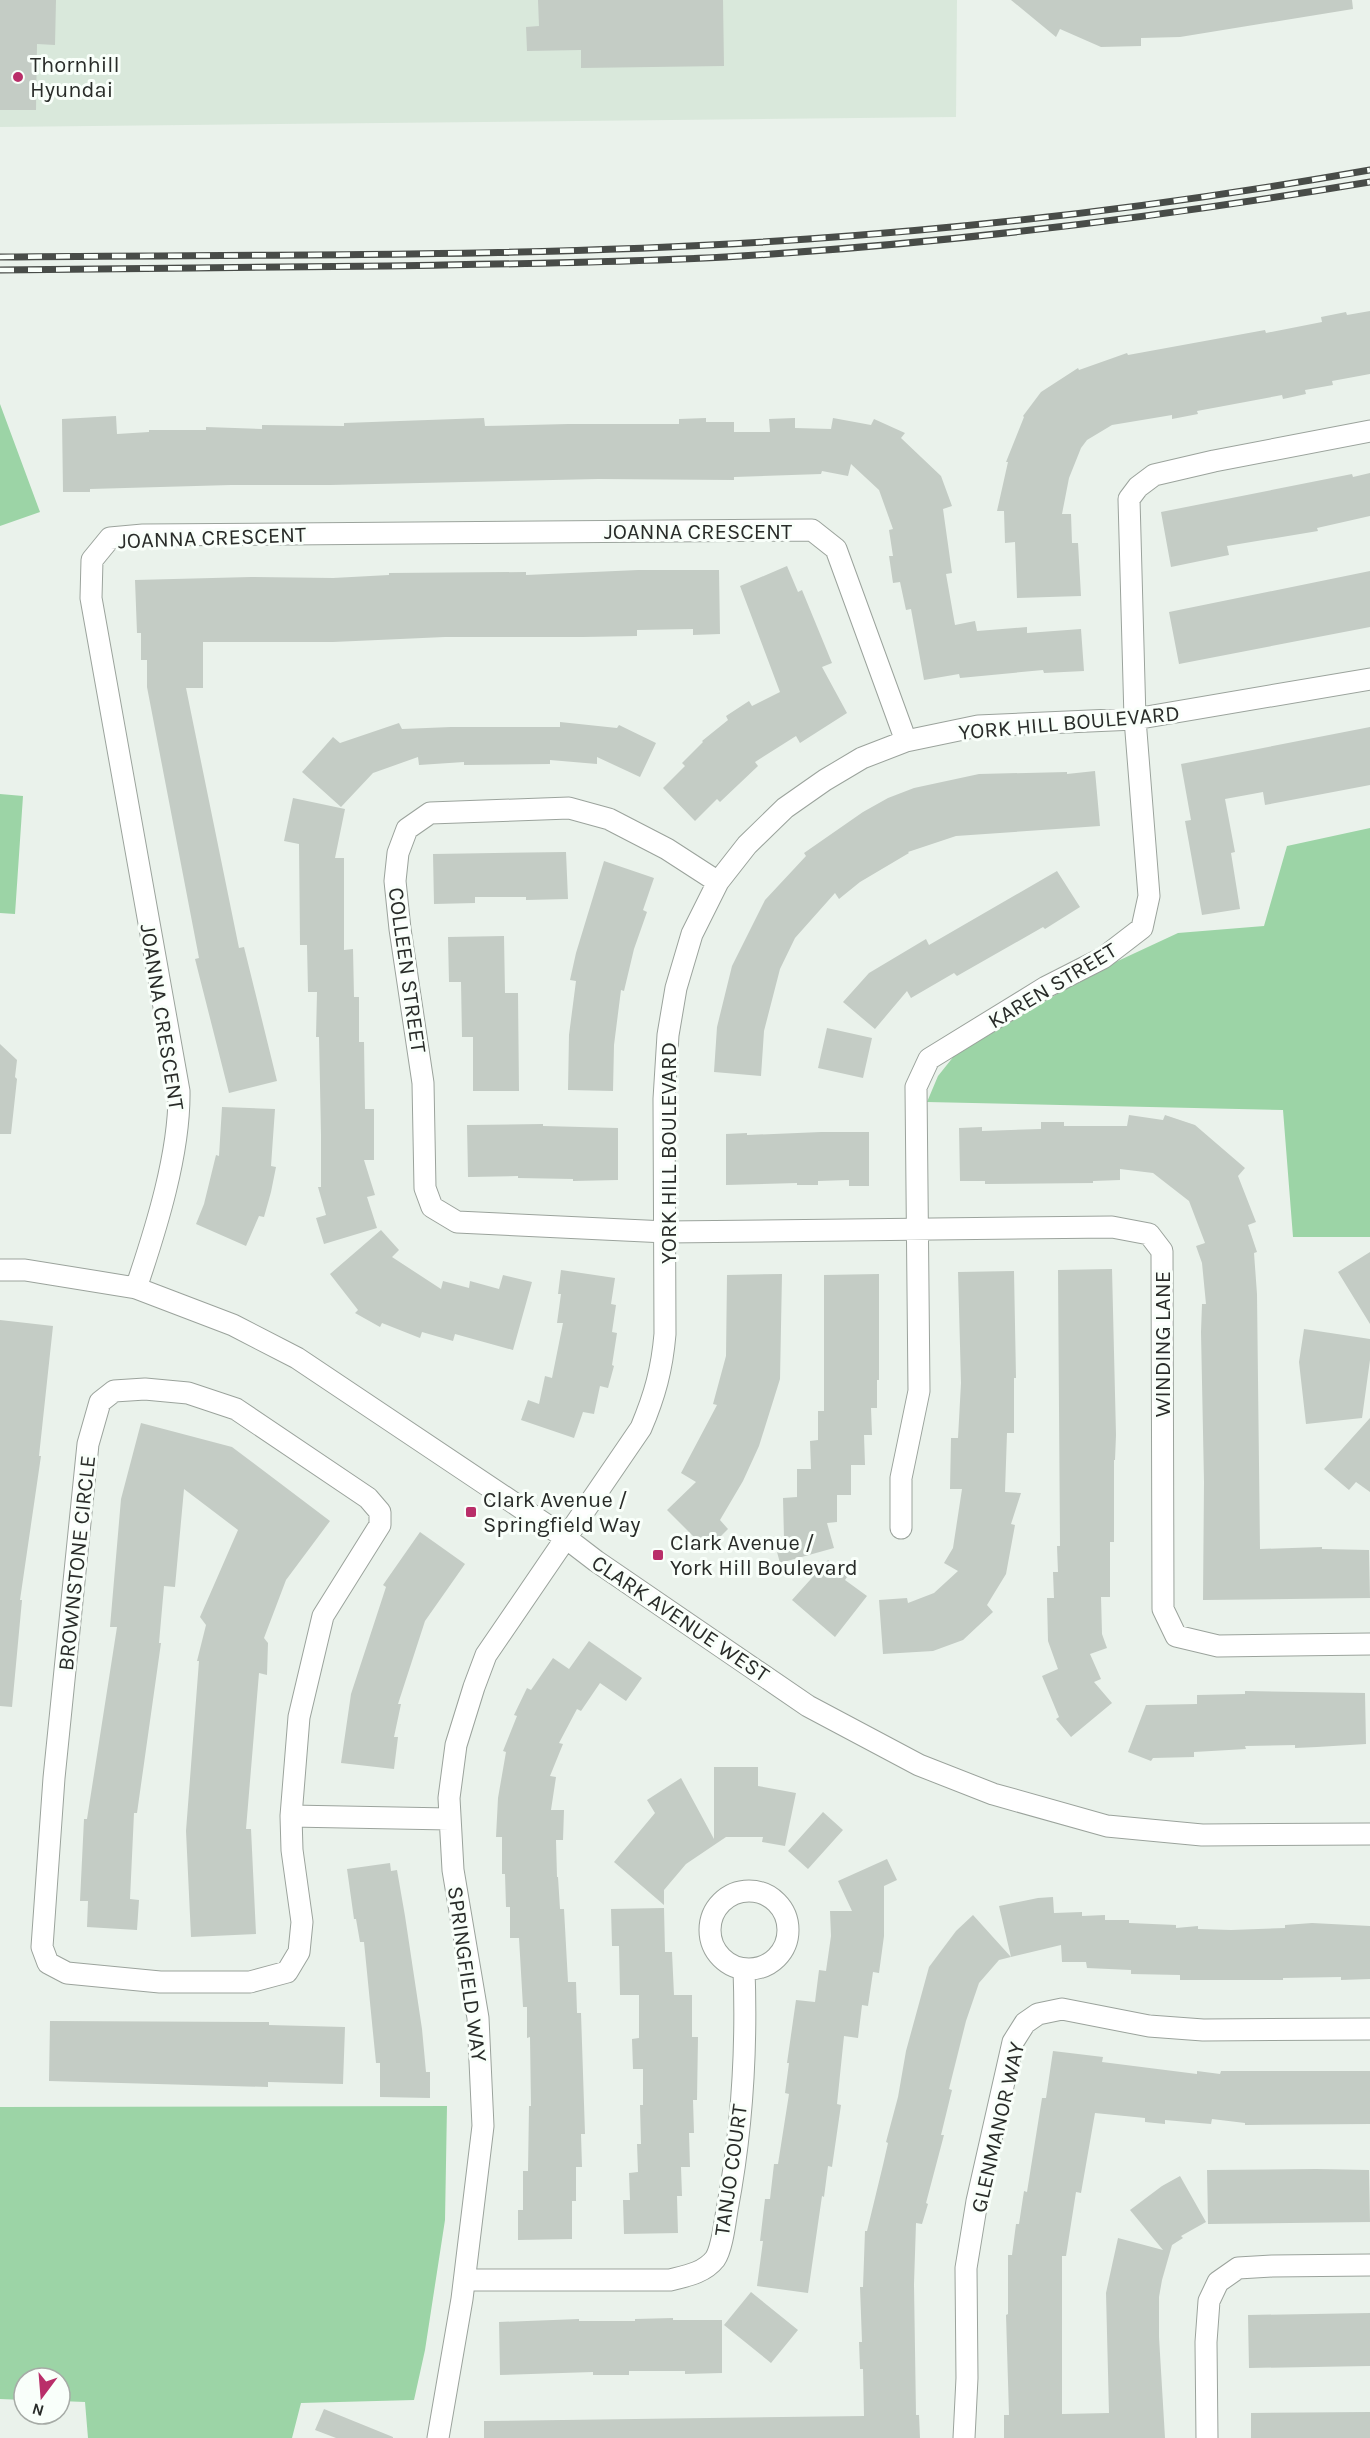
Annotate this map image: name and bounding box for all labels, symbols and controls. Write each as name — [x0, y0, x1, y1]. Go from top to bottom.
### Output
place label: Thornhill Hyundai — [30, 52, 120, 103]
marker: Thornhill Hyundai — [11, 70, 25, 84]
street label: JOANNA CRESCENT — [604, 519, 792, 545]
street label: JOANNA CRESCENT — [118, 522, 307, 554]
street label: YORK HILL BOULEVARD — [957, 700, 1181, 746]
street label: COLLEEN STREET — [383, 886, 431, 1055]
street label: JOANNA CRESCENT — [134, 922, 190, 1112]
street label: KAREN STREET — [983, 937, 1122, 1035]
street label: YORK HILL BOULEVARD — [656, 1042, 682, 1264]
street label: WINDING LANE — [1150, 1271, 1176, 1417]
street label: BROWNSTONE CIRCLE — [53, 1454, 101, 1672]
place label: Clark Avenue / Springfield Way — [483, 1487, 641, 1538]
marker: Clark Avenue / Springfield Way — [464, 1505, 478, 1519]
place label: Clark Avenue / York Hill Boulevard — [670, 1530, 858, 1581]
marker: Clark Avenue / York Hill Boulevard — [651, 1548, 665, 1562]
street label: CLARK AVENUE WEST — [587, 1550, 774, 1688]
street label: SPRINGFIELD WAY — [442, 1884, 492, 2064]
street label: GLENMANOR WAY — [966, 2039, 1030, 2215]
street label: TANJO COURT — [709, 2103, 753, 2238]
north arrow — [12, 2366, 72, 2426]
text: N — [30, 2399, 46, 2421]

